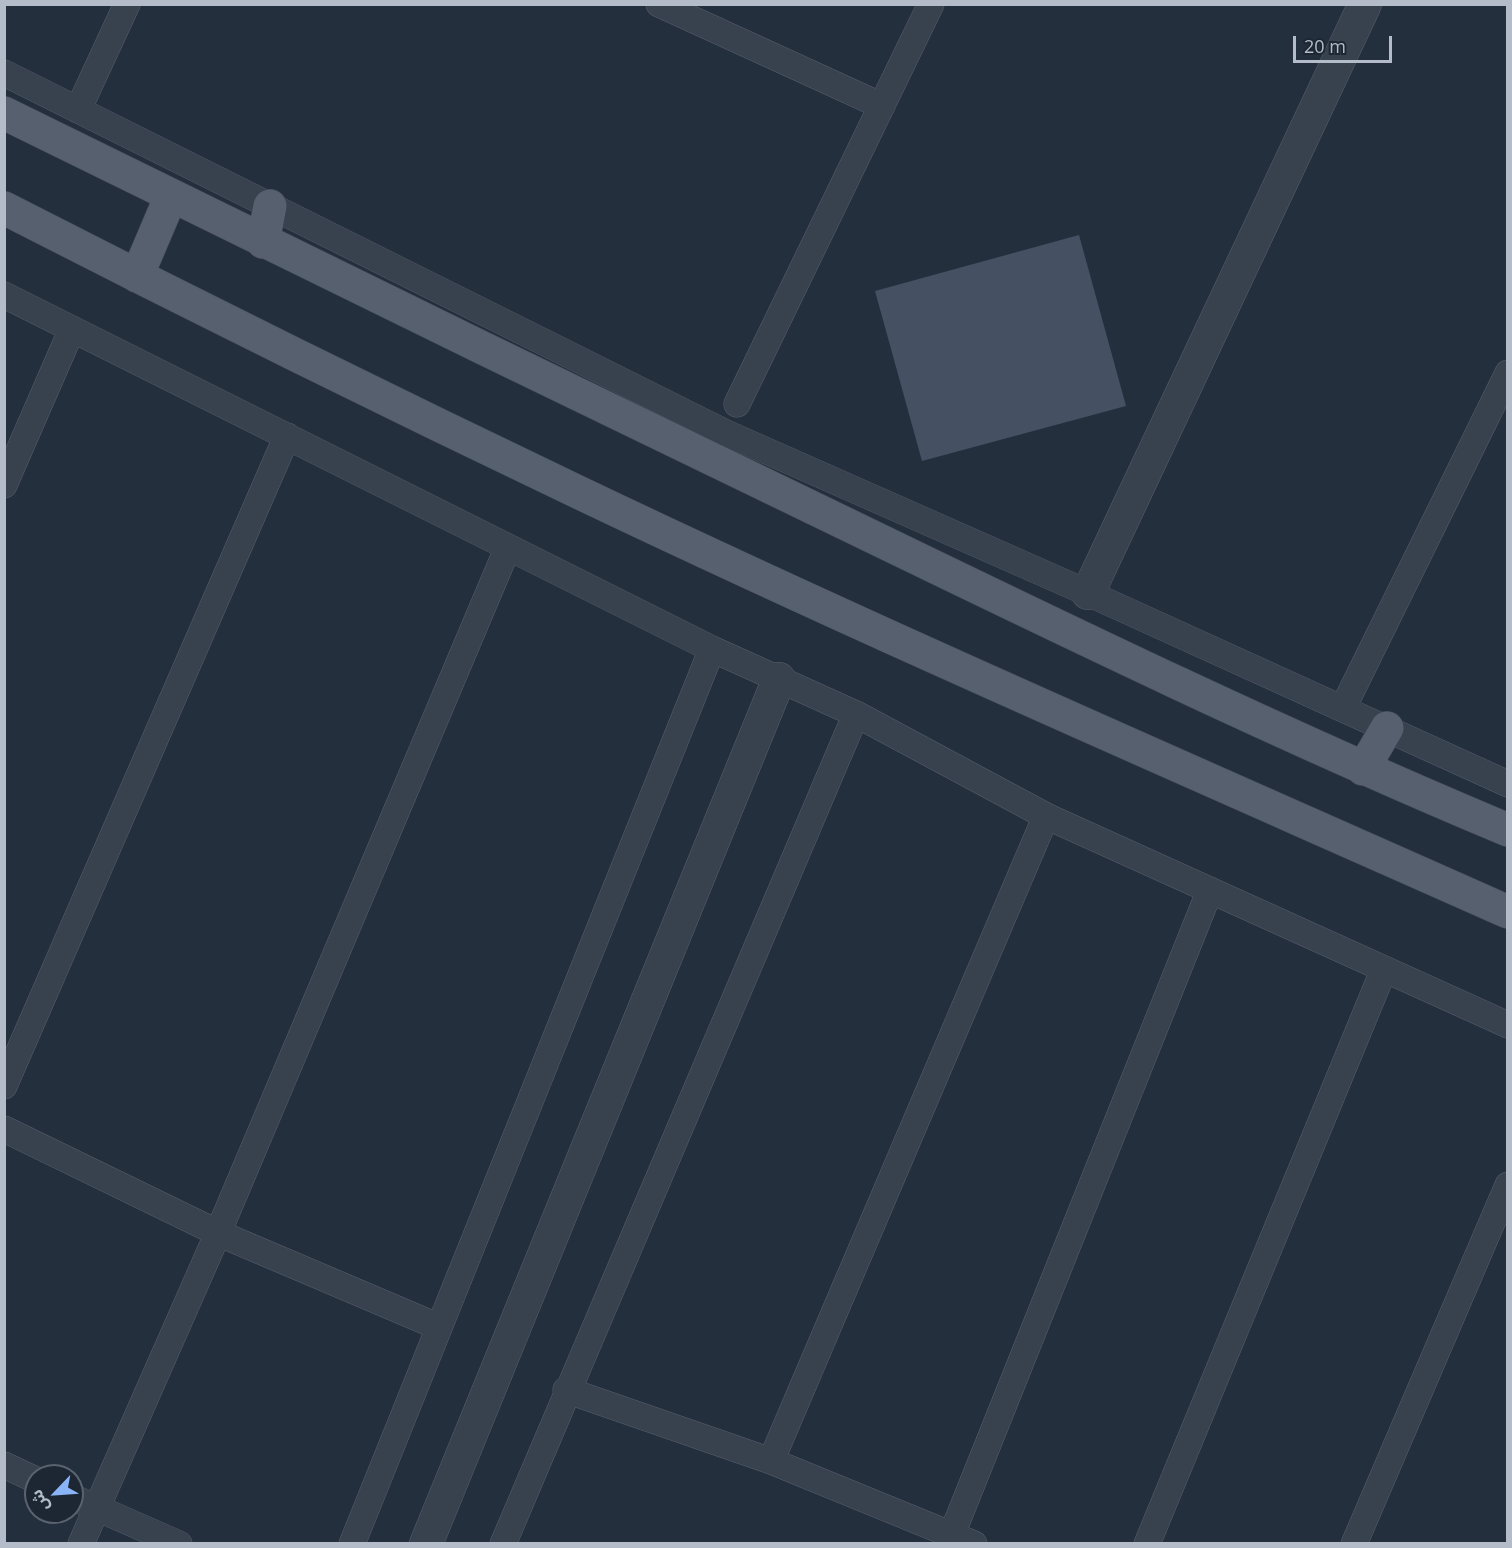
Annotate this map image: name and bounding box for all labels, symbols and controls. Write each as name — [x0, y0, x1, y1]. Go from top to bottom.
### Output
scale bar — [1296, 24, 1395, 62]
text: 20 m — [1304, 34, 1346, 58]
north arrow — [24, 1464, 84, 1524]
text: ش — [25, 1486, 54, 1515]

